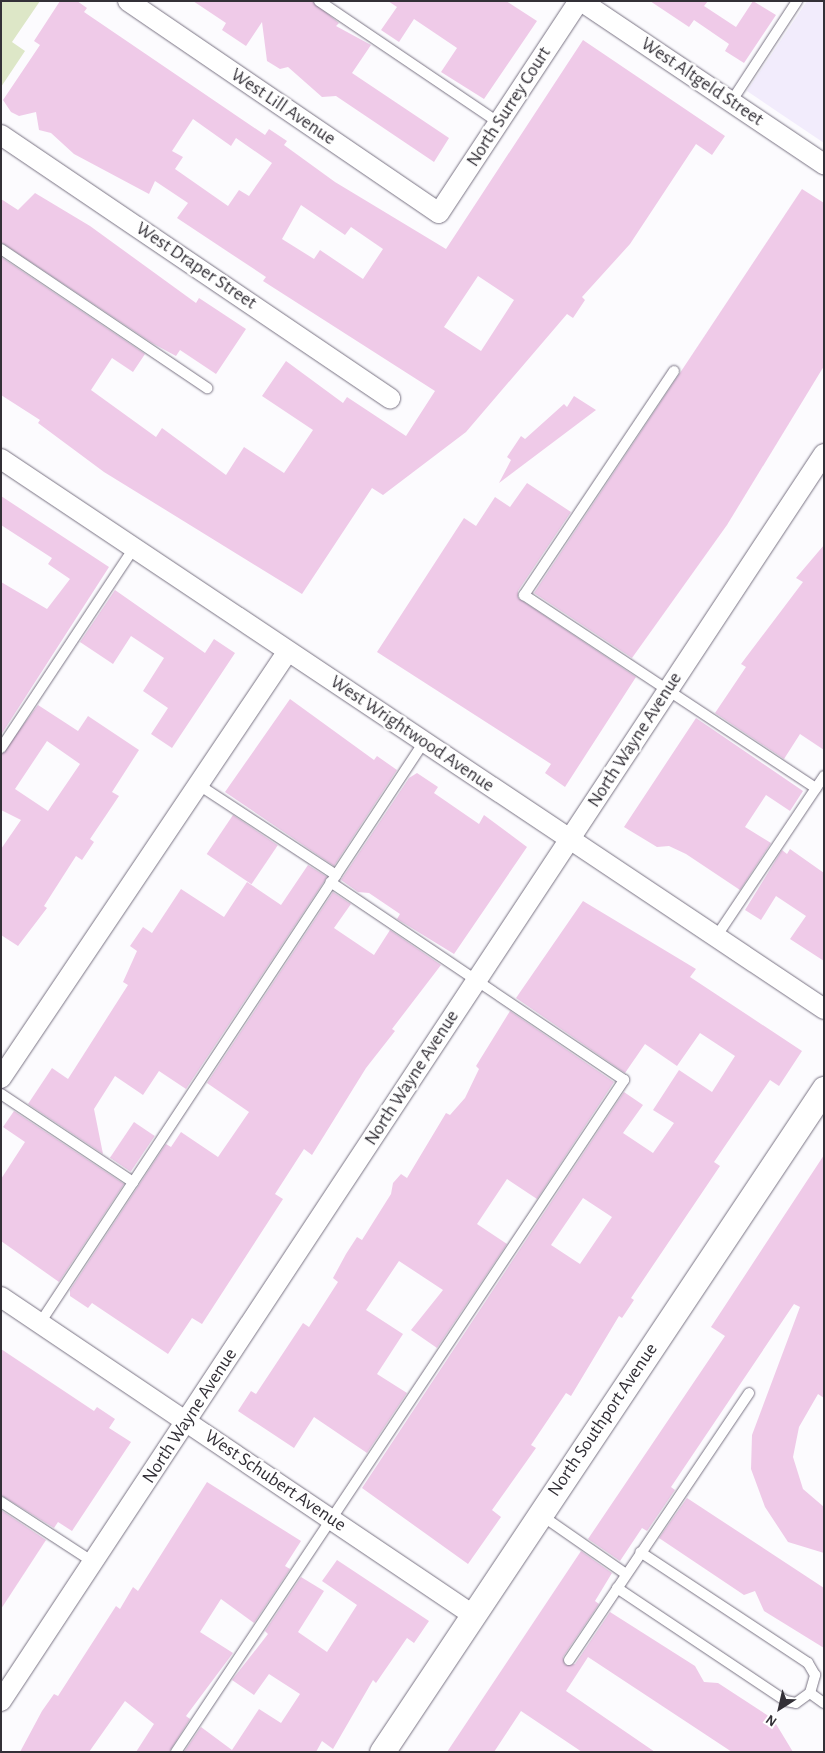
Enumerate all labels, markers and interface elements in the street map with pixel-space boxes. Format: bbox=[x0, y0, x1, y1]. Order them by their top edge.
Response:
street label: West Altgeld Street bbox=[636, 33, 768, 131]
street label: North Surrey Court bbox=[462, 43, 556, 171]
street label: West Lill Avenue bbox=[226, 64, 340, 150]
street label: West Draper Street bbox=[131, 217, 261, 315]
street label: North Wayne Avenue bbox=[583, 668, 687, 812]
street label: West Wrightwood Avenue bbox=[326, 671, 498, 797]
street label: North Wayne Avenue bbox=[360, 1006, 464, 1150]
street label: North Southport Avenue bbox=[543, 1339, 663, 1501]
street label: North Wayne Avenue bbox=[138, 1344, 242, 1488]
street label: West Schubert Avenue bbox=[200, 1425, 350, 1537]
north arrow bbox=[755, 1683, 805, 1733]
text: N bbox=[763, 1712, 779, 1729]

